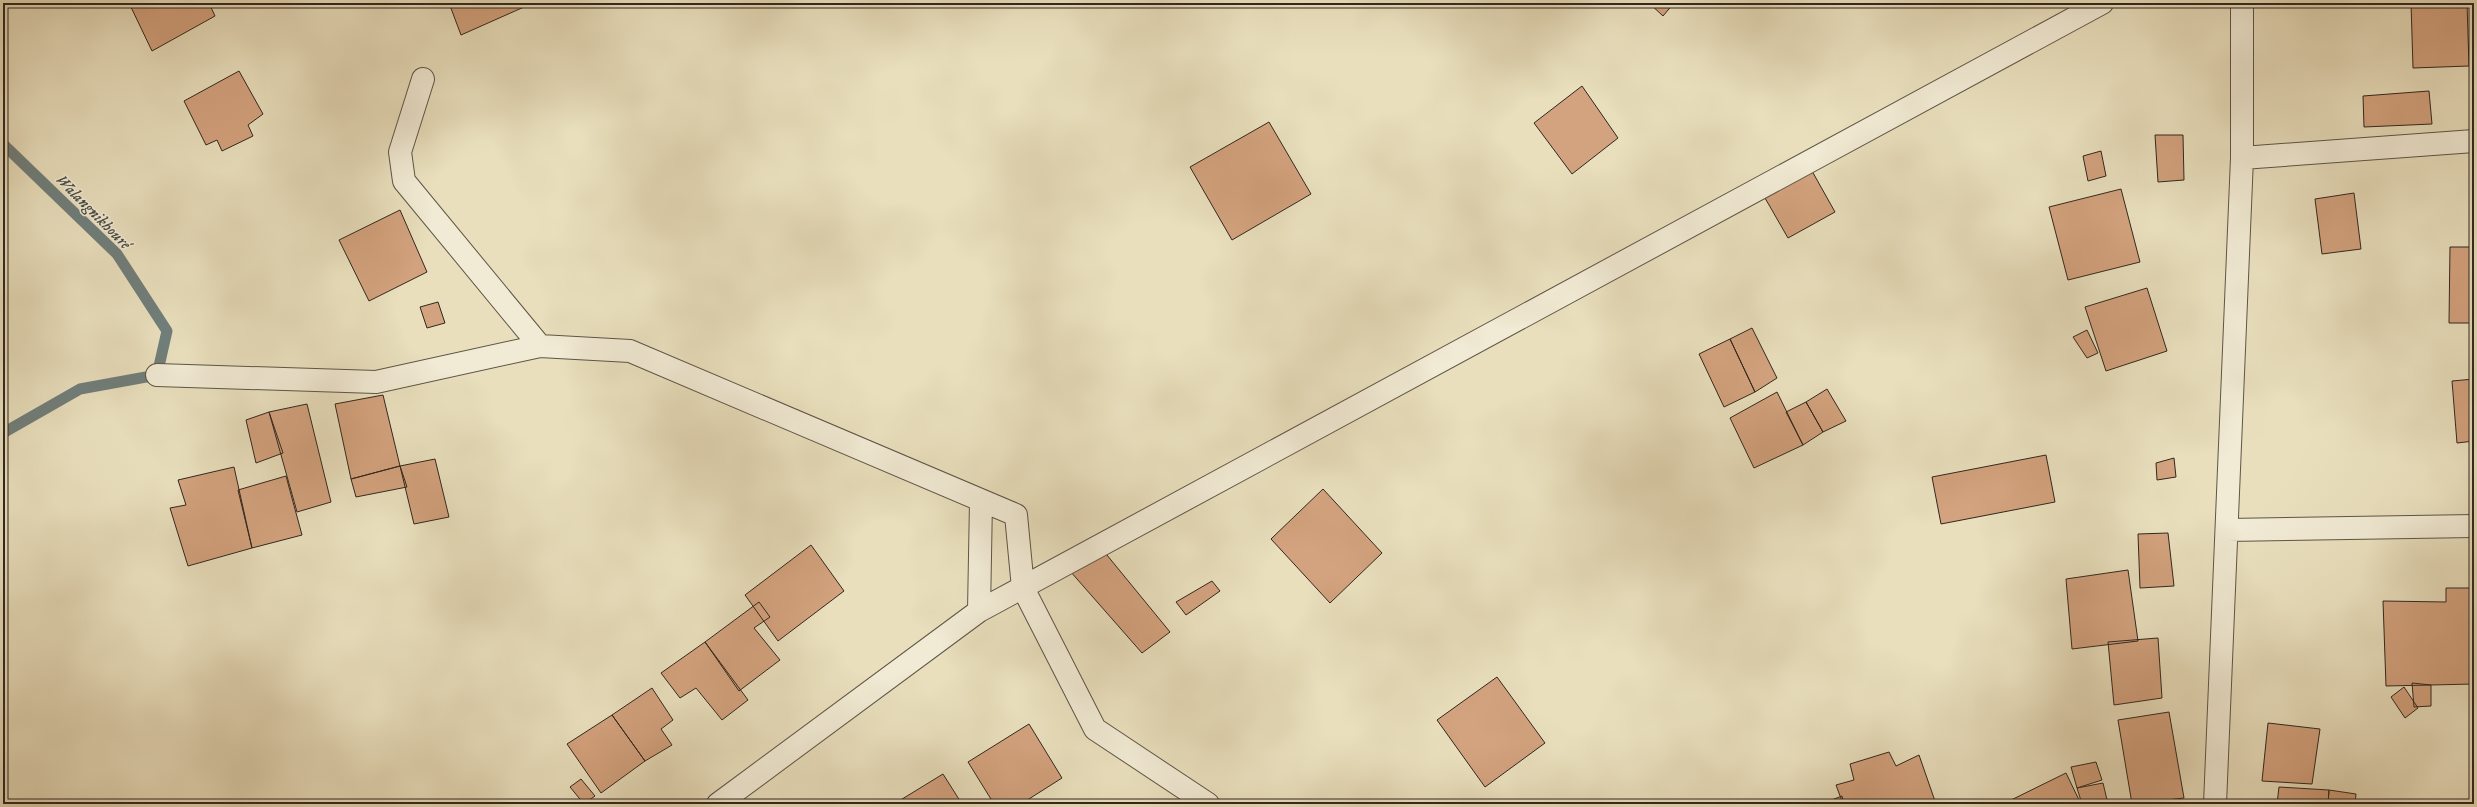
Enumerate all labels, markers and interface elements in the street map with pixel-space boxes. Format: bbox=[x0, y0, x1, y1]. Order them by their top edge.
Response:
water label: Walangnikhouré bbox=[51, 170, 137, 255]

